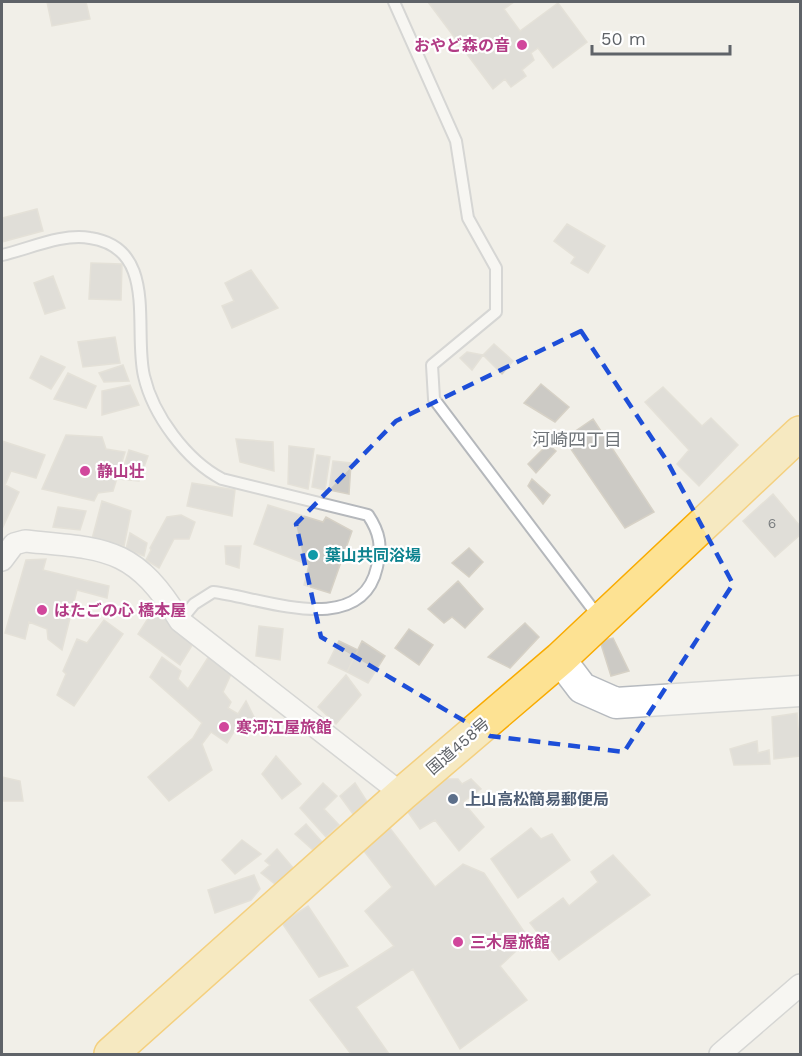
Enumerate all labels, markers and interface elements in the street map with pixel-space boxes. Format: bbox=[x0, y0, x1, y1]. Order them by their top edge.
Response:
scale bar bbox=[592, 18, 730, 56]
text: 50 m bbox=[601, 28, 646, 49]
place label: おやど森の音 bbox=[414, 36, 510, 55]
marker: おやど森の音 bbox=[515, 38, 529, 52]
district label: 河崎四丁目 bbox=[532, 429, 622, 450]
place label: 静山壮 bbox=[97, 462, 145, 481]
marker: 静山壮 bbox=[78, 464, 92, 478]
house number: 6 bbox=[768, 515, 776, 531]
place label: 葉山共同浴場 bbox=[325, 546, 421, 565]
marker: 葉山共同浴場 bbox=[306, 548, 320, 562]
place label: はたごの心 橋本屋 bbox=[54, 601, 186, 620]
marker: はたごの心 橋本屋 bbox=[35, 603, 49, 617]
street label: 国道458号 bbox=[423, 714, 493, 778]
place label: 寒河江屋旅館 bbox=[236, 718, 332, 737]
marker: 寒河江屋旅館 bbox=[217, 720, 231, 734]
place label: 上山高松簡易郵便局 bbox=[465, 790, 609, 809]
marker: 上山高松簡易郵便局 bbox=[446, 792, 460, 806]
place label: 三木屋旅館 bbox=[470, 933, 550, 952]
marker: 三木屋旅館 bbox=[451, 935, 465, 949]

